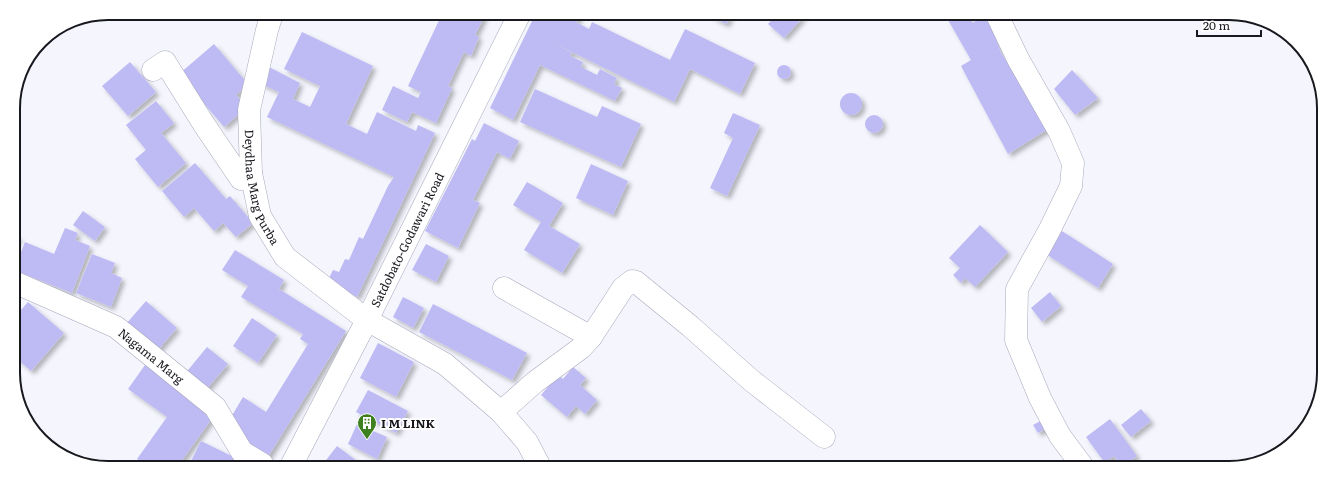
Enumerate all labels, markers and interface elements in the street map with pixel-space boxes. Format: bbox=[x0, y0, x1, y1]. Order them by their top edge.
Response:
scale bar bbox=[1197, 12, 1261, 38]
text: 20 m bbox=[1203, 16, 1230, 34]
street label: Deydhaa Marg Purba bbox=[241, 129, 285, 249]
street label: Satdobato-Godawari Road bbox=[366, 169, 448, 310]
street label: Nagama Marg bbox=[115, 324, 188, 388]
building icon: I M LINK bbox=[356, 412, 378, 440]
place label: I M LINK bbox=[381, 414, 436, 432]

